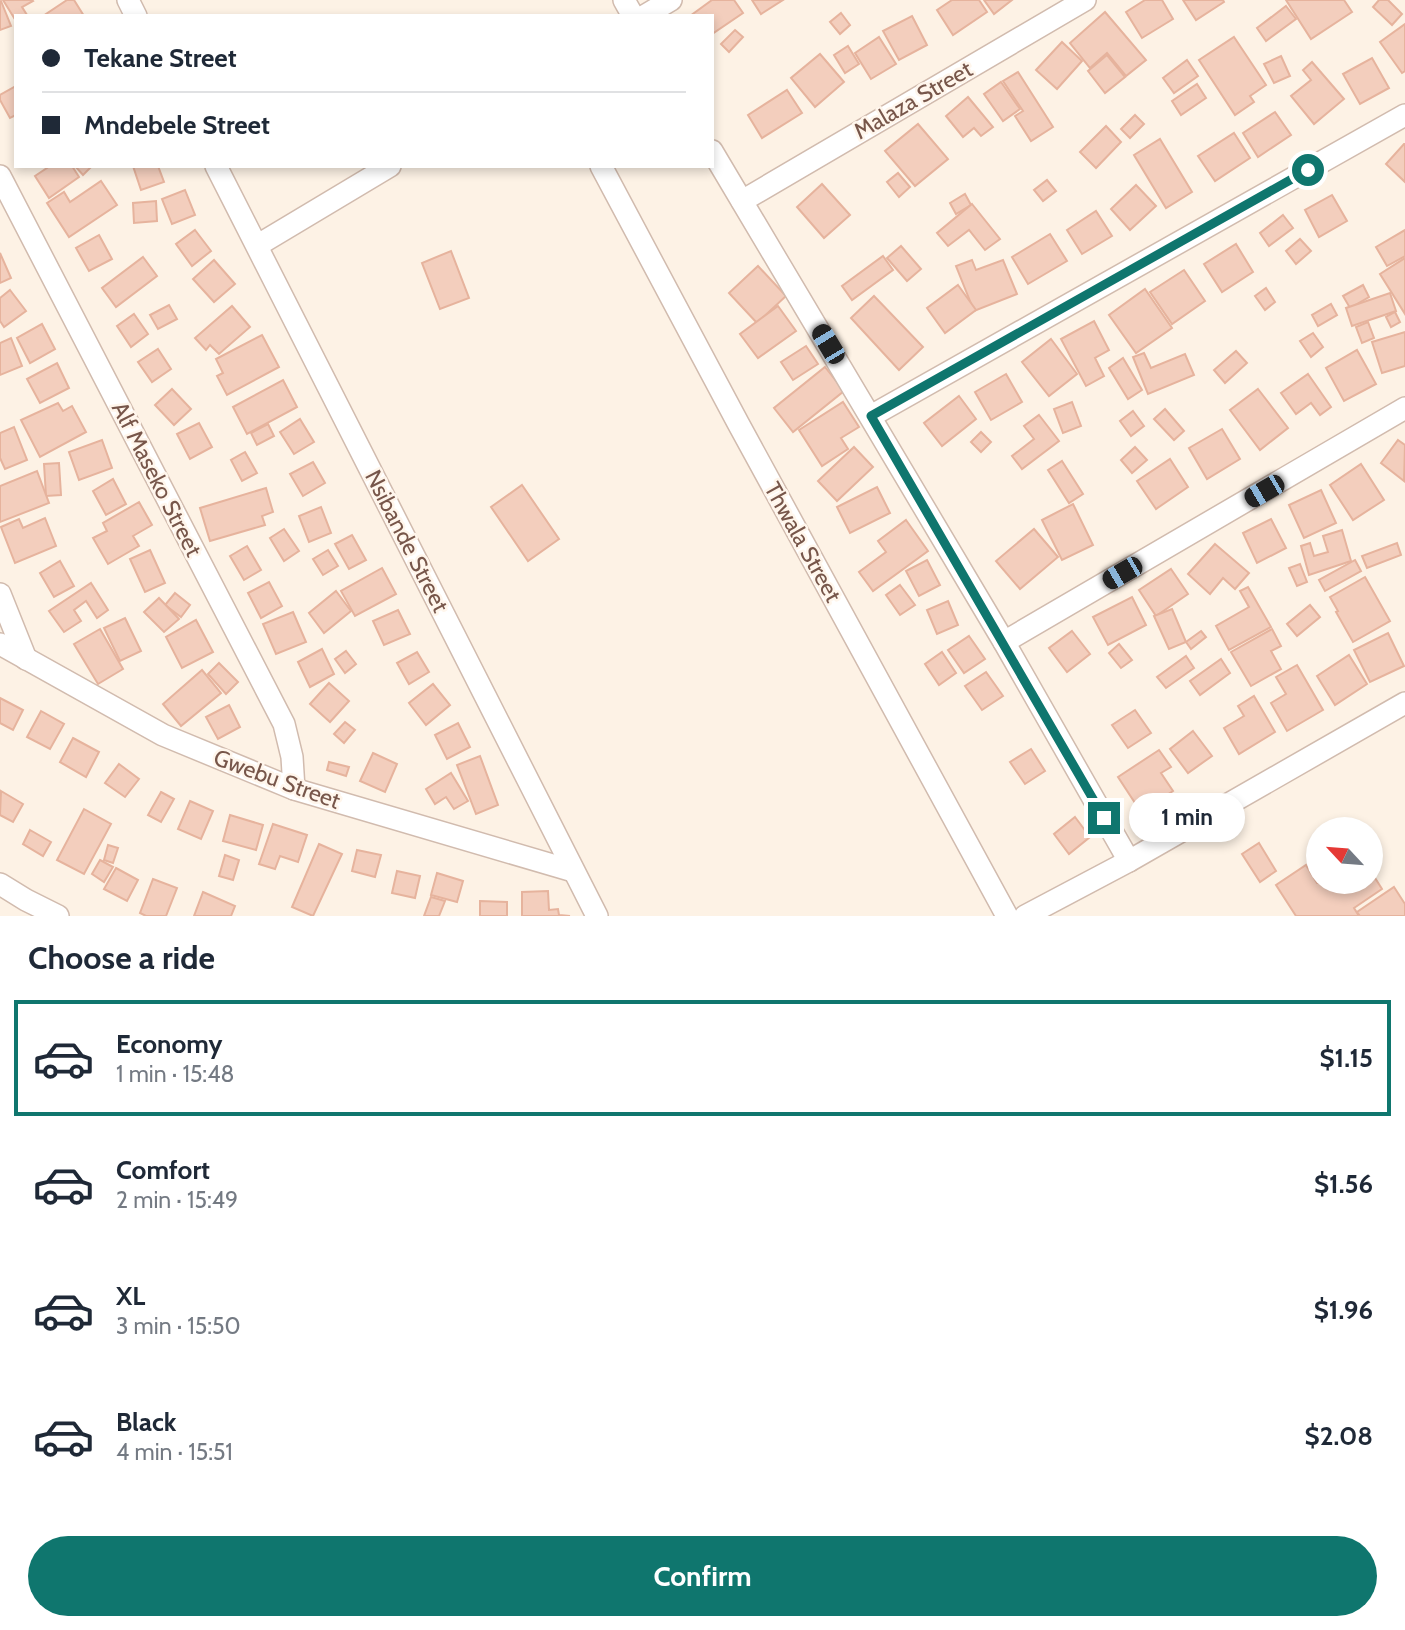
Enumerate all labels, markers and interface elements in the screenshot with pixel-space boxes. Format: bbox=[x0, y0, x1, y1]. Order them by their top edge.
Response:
text: Tekane Street bbox=[84, 42, 237, 74]
street label: Malaza Street bbox=[849, 55, 977, 145]
text: Mndebele Street bbox=[84, 109, 270, 141]
route start bbox=[1292, 154, 1324, 186]
car bbox=[809, 321, 848, 367]
street label: Alf Maseko Street bbox=[106, 397, 208, 561]
street label: Nsibande Street bbox=[359, 465, 455, 617]
car bbox=[1241, 471, 1288, 511]
street label: Thwala Street bbox=[759, 477, 848, 607]
car bbox=[1099, 553, 1146, 593]
street label: Gwebu Street bbox=[210, 743, 344, 815]
callout: 1 min bbox=[1128, 794, 1244, 842]
route end bbox=[1088, 802, 1120, 834]
text: 1 min bbox=[1161, 803, 1213, 831]
north arrow bbox=[1306, 817, 1382, 894]
map controls bbox=[1306, 817, 1383, 894]
text: Choose a ride bbox=[28, 938, 215, 977]
icon: car bbox=[32, 1027, 95, 1090]
text: Economy bbox=[116, 1028, 222, 1060]
text: $1.15 bbox=[1319, 1042, 1373, 1074]
text: 1 min · 15:48 bbox=[116, 1060, 234, 1088]
icon: car bbox=[32, 1153, 95, 1216]
text: Comfort bbox=[116, 1154, 210, 1186]
text: $1.56 bbox=[1314, 1168, 1373, 1200]
text: 2 min · 15:49 bbox=[116, 1186, 238, 1214]
icon: car bbox=[32, 1279, 95, 1342]
text: XL bbox=[116, 1280, 145, 1312]
text: $1.96 bbox=[1314, 1294, 1373, 1326]
text: 3 min · 15:50 bbox=[116, 1312, 241, 1340]
icon: car bbox=[32, 1405, 95, 1468]
text: Black bbox=[116, 1406, 176, 1438]
text: $2.08 bbox=[1305, 1420, 1373, 1452]
text: 4 min · 15:51 bbox=[116, 1438, 233, 1466]
button: Confirm bbox=[28, 1536, 1377, 1616]

